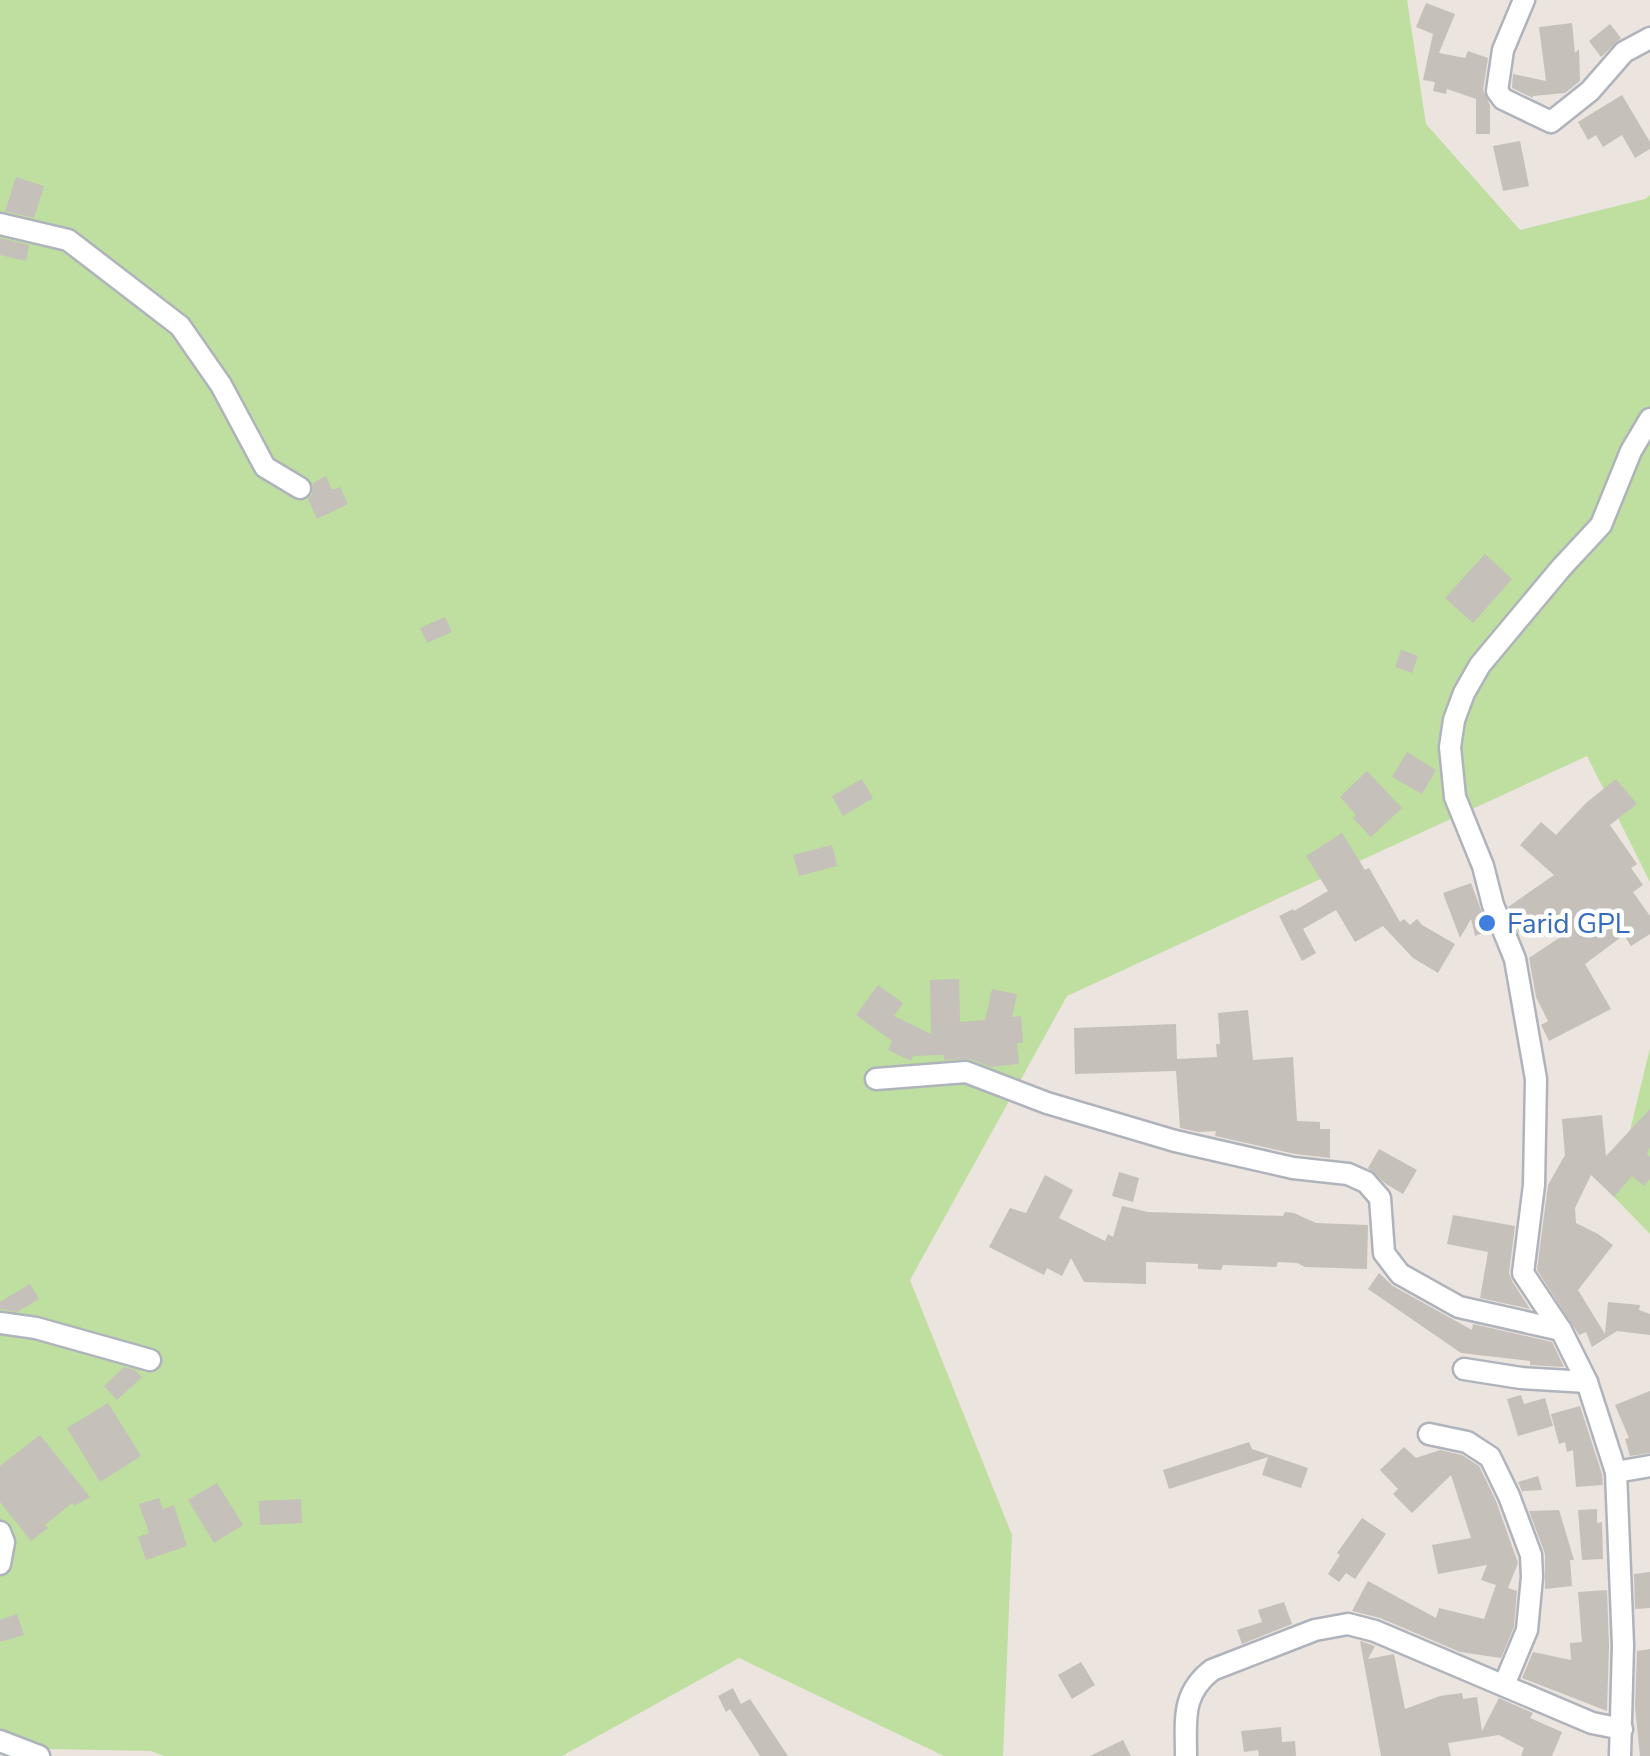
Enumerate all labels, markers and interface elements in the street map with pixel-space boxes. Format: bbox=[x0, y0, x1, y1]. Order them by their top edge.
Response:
place label: Farid GPL bbox=[1507, 905, 1630, 943]
marker: Farid GPL bbox=[1476, 912, 1498, 934]

